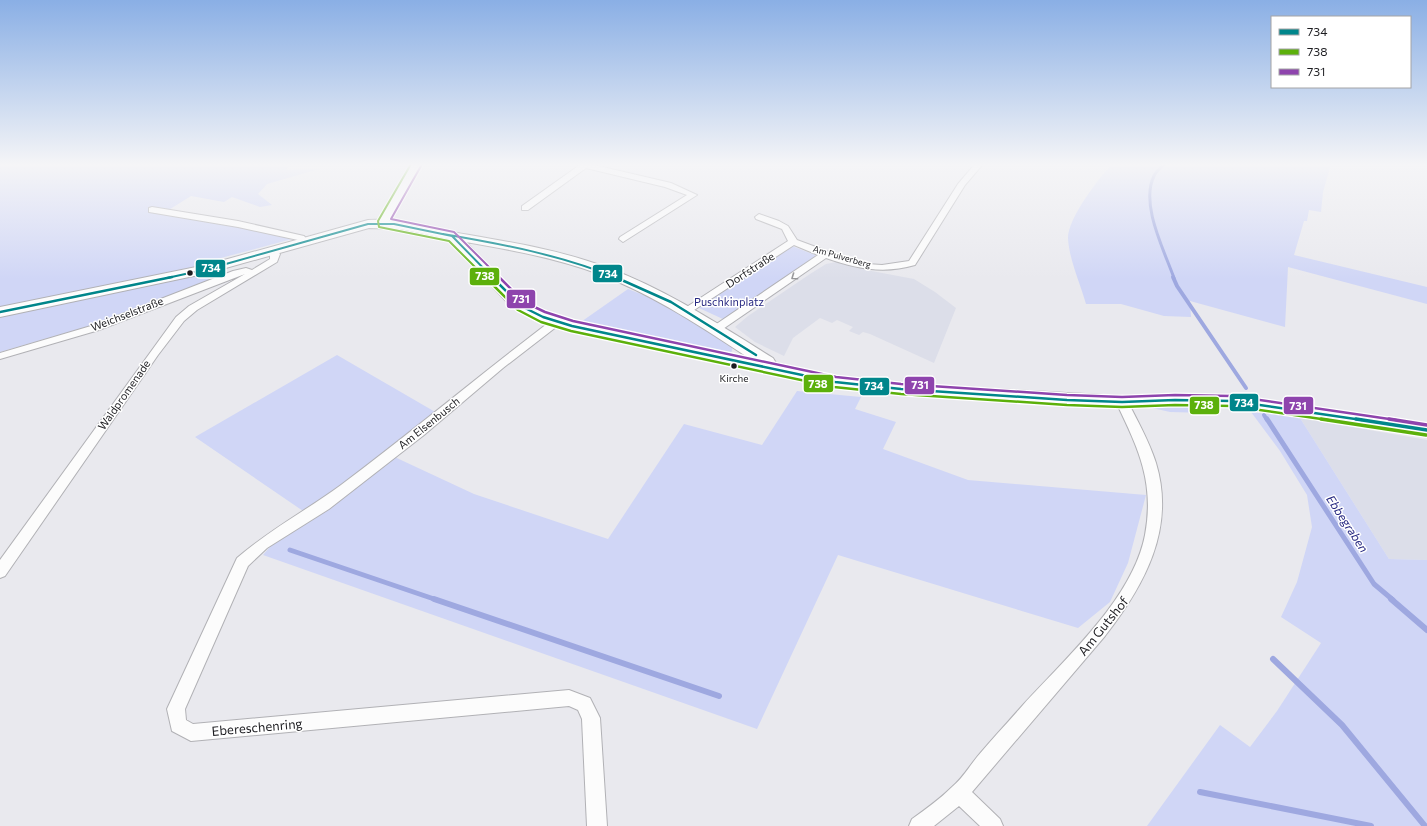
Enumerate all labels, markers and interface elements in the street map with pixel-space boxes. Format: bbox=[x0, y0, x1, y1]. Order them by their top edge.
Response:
legend bbox=[1271, 16, 1411, 88]
text: 734 bbox=[1307, 24, 1327, 38]
text: 738 bbox=[1307, 44, 1327, 58]
text: 731 bbox=[1307, 64, 1325, 78]
street label: Am Pulverberg bbox=[812, 243, 873, 270]
street label: Dorfstraße bbox=[723, 249, 777, 290]
line badge: 734 bbox=[195, 259, 226, 278]
text: 734 bbox=[201, 261, 221, 274]
line badge: 734 bbox=[592, 264, 623, 283]
line badge: 738 bbox=[469, 267, 500, 286]
text: 734 bbox=[598, 267, 618, 280]
unlabelled marker bbox=[185, 268, 195, 278]
text: 738 bbox=[475, 269, 495, 282]
one-way arrow bbox=[791, 272, 798, 280]
line badge: 731 bbox=[506, 289, 536, 309]
text: 731 bbox=[512, 292, 530, 305]
street label: Weichselstraße bbox=[89, 294, 165, 333]
park label: Puschkinplatz bbox=[694, 295, 764, 308]
street label: Waldpromenade bbox=[95, 357, 153, 432]
marker: Kirche bbox=[729, 361, 739, 371]
place label: Kirche bbox=[719, 372, 749, 384]
line badge: 738 bbox=[803, 374, 834, 393]
line badge: 731 bbox=[904, 376, 935, 395]
text: 738 bbox=[808, 377, 828, 390]
line badge: 734 bbox=[859, 377, 890, 396]
text: 731 bbox=[911, 378, 929, 391]
text: 734 bbox=[864, 379, 884, 392]
line badge: 734 bbox=[1229, 393, 1259, 412]
street label: Am Elsenbusch bbox=[395, 394, 462, 451]
line badge: 738 bbox=[1189, 396, 1220, 415]
text: 734 bbox=[1234, 396, 1254, 409]
line badge: 731 bbox=[1283, 396, 1314, 415]
text: 738 bbox=[1194, 398, 1214, 411]
text: 731 bbox=[1289, 399, 1307, 412]
water label: Ebbegraben bbox=[1324, 492, 1372, 555]
street label: Am Gutshof bbox=[1074, 593, 1132, 659]
street label: Ebereschenring bbox=[211, 715, 303, 739]

